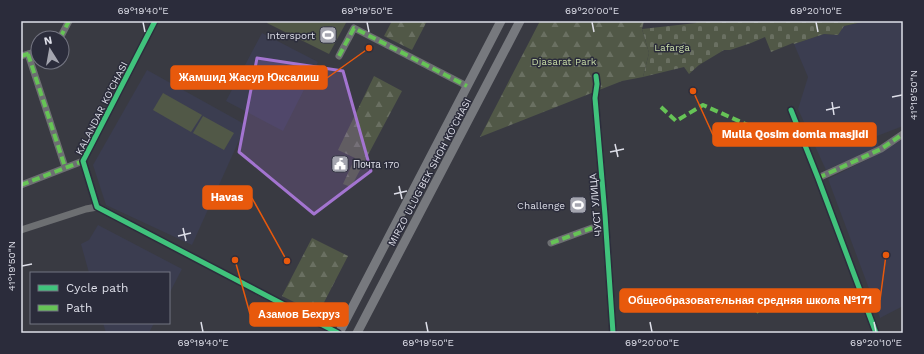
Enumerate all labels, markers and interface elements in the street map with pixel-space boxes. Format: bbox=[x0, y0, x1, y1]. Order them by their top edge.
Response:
text: 69°19'40"E bbox=[117, 5, 169, 16]
text: 69°19'50"E bbox=[341, 5, 393, 16]
text: 69°20'00"E bbox=[565, 5, 619, 16]
text: 69°20'10"E bbox=[790, 5, 842, 16]
sports icon: Intersport bbox=[318, 25, 338, 45]
north arrow bbox=[30, 30, 70, 70]
place label: Intersport bbox=[267, 30, 316, 41]
text: N bbox=[43, 34, 53, 48]
park label: Lafarga bbox=[654, 42, 690, 53]
park label: Djasarat Park bbox=[532, 56, 597, 67]
street label: KALANDAR KO'CHASI bbox=[73, 60, 130, 157]
callout: Жамшид Жасур Юксалиш bbox=[171, 66, 327, 89]
text: 41°19'50"N bbox=[908, 70, 919, 120]
text: Жамшид Жасур Юксалиш bbox=[178, 71, 319, 84]
street label: MIRZO ULUG'BEK SHOH KO'CHASI bbox=[386, 97, 473, 248]
callout: Mulla Qosim domla masjidi bbox=[713, 123, 876, 146]
text: Mulla Qosim domla masjidi bbox=[722, 128, 868, 141]
public building icon: Почта 170 bbox=[330, 154, 350, 174]
place label: Почта 170 bbox=[353, 159, 400, 170]
street label: ЧУСТ УЛИЦА bbox=[587, 173, 604, 237]
callout: Havas bbox=[203, 186, 252, 209]
text: Havas bbox=[211, 191, 243, 204]
sports icon: Challenge bbox=[568, 195, 588, 215]
place label: Challenge bbox=[517, 200, 565, 211]
text: 41°19'50"N bbox=[6, 241, 17, 291]
legend bbox=[30, 272, 170, 324]
text: Cycle path bbox=[66, 281, 128, 295]
callout: Общеобразовательная средняя школа №171 bbox=[620, 289, 880, 312]
text: Общеобразовательная средняя школа №171 bbox=[628, 294, 872, 307]
text: Path bbox=[66, 301, 92, 315]
callout: Азамов Бехруз bbox=[250, 303, 348, 326]
text: Азамов Бехруз bbox=[258, 308, 341, 321]
text: 69°19'40"E bbox=[177, 337, 229, 348]
text: 69°19'50"E bbox=[402, 337, 454, 348]
text: 69°20'00"E bbox=[625, 337, 679, 348]
text: 69°20'10"E bbox=[850, 337, 902, 348]

